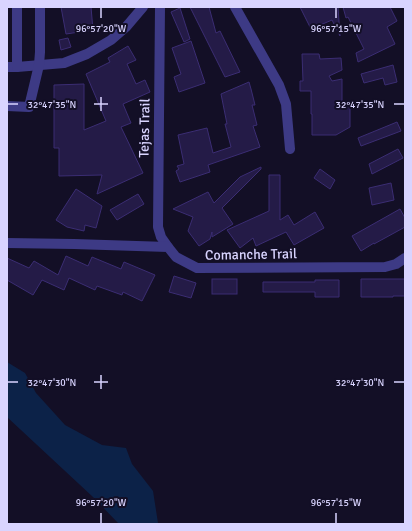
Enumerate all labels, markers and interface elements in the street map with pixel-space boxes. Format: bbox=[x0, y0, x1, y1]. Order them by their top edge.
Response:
text: 96°57'20"W bbox=[76, 23, 127, 35]
text: 96°57'15"W bbox=[311, 23, 362, 35]
street label: Tejas Trail bbox=[135, 98, 154, 158]
text: 32°47'35"N bbox=[28, 99, 76, 111]
text: 32°47'35"N bbox=[336, 99, 384, 111]
street label: Comanche Trail bbox=[205, 245, 297, 264]
text: 32°47'30"N bbox=[28, 377, 76, 389]
text: 32°47'30"N bbox=[336, 377, 384, 389]
text: 96°57'20"W bbox=[76, 497, 127, 509]
text: 96°57'15"W bbox=[311, 497, 362, 509]

